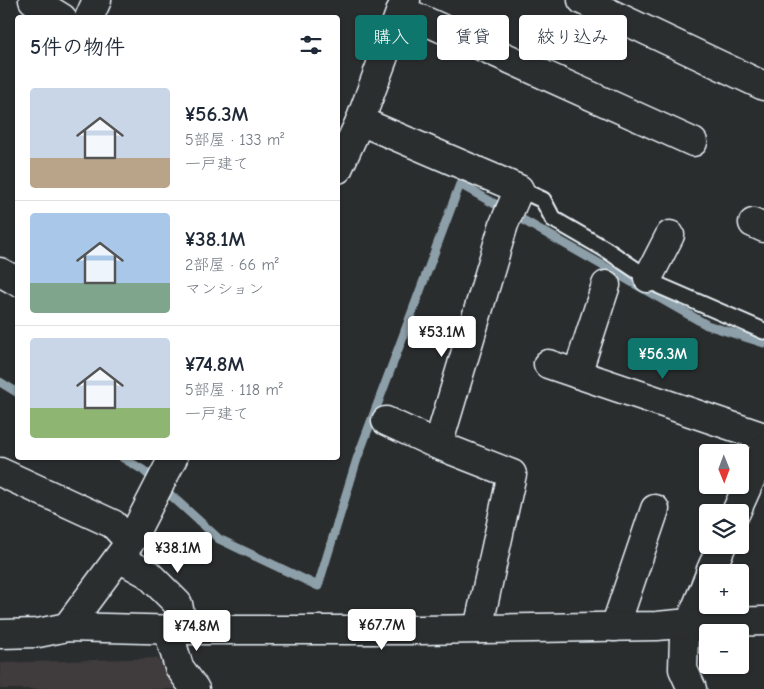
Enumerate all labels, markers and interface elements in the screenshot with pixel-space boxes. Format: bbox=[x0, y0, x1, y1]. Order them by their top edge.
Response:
chip: 購入 bbox=[355, 15, 427, 60]
chip: 賃貸 bbox=[437, 15, 509, 60]
chip: 絞り込み bbox=[519, 15, 627, 60]
icon: filters bbox=[297, 31, 325, 59]
text: 5件の物件 bbox=[30, 35, 125, 59]
text: ¥56.3M bbox=[185, 102, 249, 126]
icon: home bbox=[70, 108, 130, 168]
text: 5部屋 · 133 m² bbox=[185, 131, 284, 149]
text: 一戸建て bbox=[185, 155, 249, 173]
text: ¥38.1M bbox=[185, 227, 245, 251]
icon: home bbox=[70, 233, 130, 293]
text: 2部屋 · 66 m² bbox=[185, 256, 279, 274]
text: マンション bbox=[185, 280, 264, 298]
pin: ¥53.1M bbox=[401, 316, 483, 358]
text: ¥53.1M bbox=[419, 323, 465, 341]
pin: ¥56.3M bbox=[622, 338, 704, 380]
text: ¥56.3M bbox=[639, 345, 687, 363]
text: ¥74.8M bbox=[185, 352, 244, 376]
icon: home bbox=[70, 358, 130, 418]
text: 5部屋 · 118 m² bbox=[185, 381, 283, 399]
text: 一戸建て bbox=[185, 405, 249, 423]
north arrow bbox=[699, 444, 749, 494]
map controls bbox=[699, 444, 749, 674]
button: layers bbox=[699, 504, 749, 554]
pin: ¥38.1M bbox=[137, 532, 219, 574]
text: ¥38.1M bbox=[155, 539, 201, 557]
button: + bbox=[699, 564, 749, 614]
pin: ¥67.7M bbox=[341, 608, 423, 651]
pin: ¥74.8M bbox=[156, 610, 238, 652]
text: ¥67.7M bbox=[359, 616, 405, 634]
text: ¥74.8M bbox=[174, 617, 220, 635]
button: − bbox=[699, 624, 749, 674]

